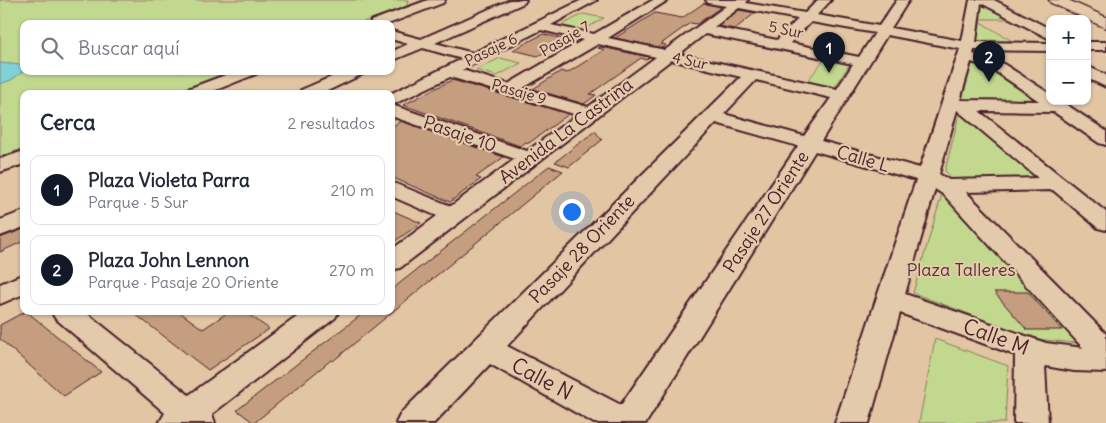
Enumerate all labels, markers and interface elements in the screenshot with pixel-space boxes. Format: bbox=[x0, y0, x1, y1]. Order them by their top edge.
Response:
map controls bbox=[1046, 15, 1091, 105]
button: + bbox=[1046, 15, 1091, 60]
street label: Pasaje 7 bbox=[536, 17, 593, 61]
street label: 5 Sur bbox=[767, 17, 805, 42]
search box bbox=[20, 20, 395, 75]
street label: Pasaje 6 bbox=[461, 29, 520, 70]
pin: 1 bbox=[813, 32, 845, 73]
icon: search bbox=[38, 34, 66, 62]
text: Buscar aquí bbox=[78, 36, 179, 60]
pin: 2 bbox=[973, 41, 1005, 82]
street label: 4 Sur bbox=[671, 47, 710, 74]
button: − bbox=[1046, 60, 1091, 105]
street label: Avenida La Castrina bbox=[494, 73, 637, 189]
street label: Pasaje 9 bbox=[489, 75, 549, 108]
text: Cerca bbox=[40, 109, 95, 136]
street label: Pasaje 10 bbox=[420, 110, 500, 157]
text: 2 resultados bbox=[287, 113, 375, 133]
street label: Calle L bbox=[834, 140, 892, 177]
street label: Pasaje 27 Oriente bbox=[718, 146, 814, 277]
text: Plaza Violeta Parra bbox=[88, 168, 250, 192]
text: 1 bbox=[54, 180, 60, 200]
text: 210 m bbox=[331, 180, 374, 200]
street label: Pasaje 28 Oriente bbox=[524, 189, 639, 308]
text: Parque · 5 Sur bbox=[88, 192, 188, 212]
your location bbox=[559, 199, 585, 225]
text: Plaza John Lennon bbox=[88, 248, 249, 272]
park label: Plaza Talleres bbox=[906, 258, 1016, 281]
text: 2 bbox=[53, 260, 61, 280]
text: 270 m bbox=[329, 260, 374, 280]
text: Parque · Pasaje 20 Oriente bbox=[88, 272, 279, 292]
street label: Calle M bbox=[959, 312, 1033, 361]
street label: Calle N bbox=[507, 351, 578, 406]

